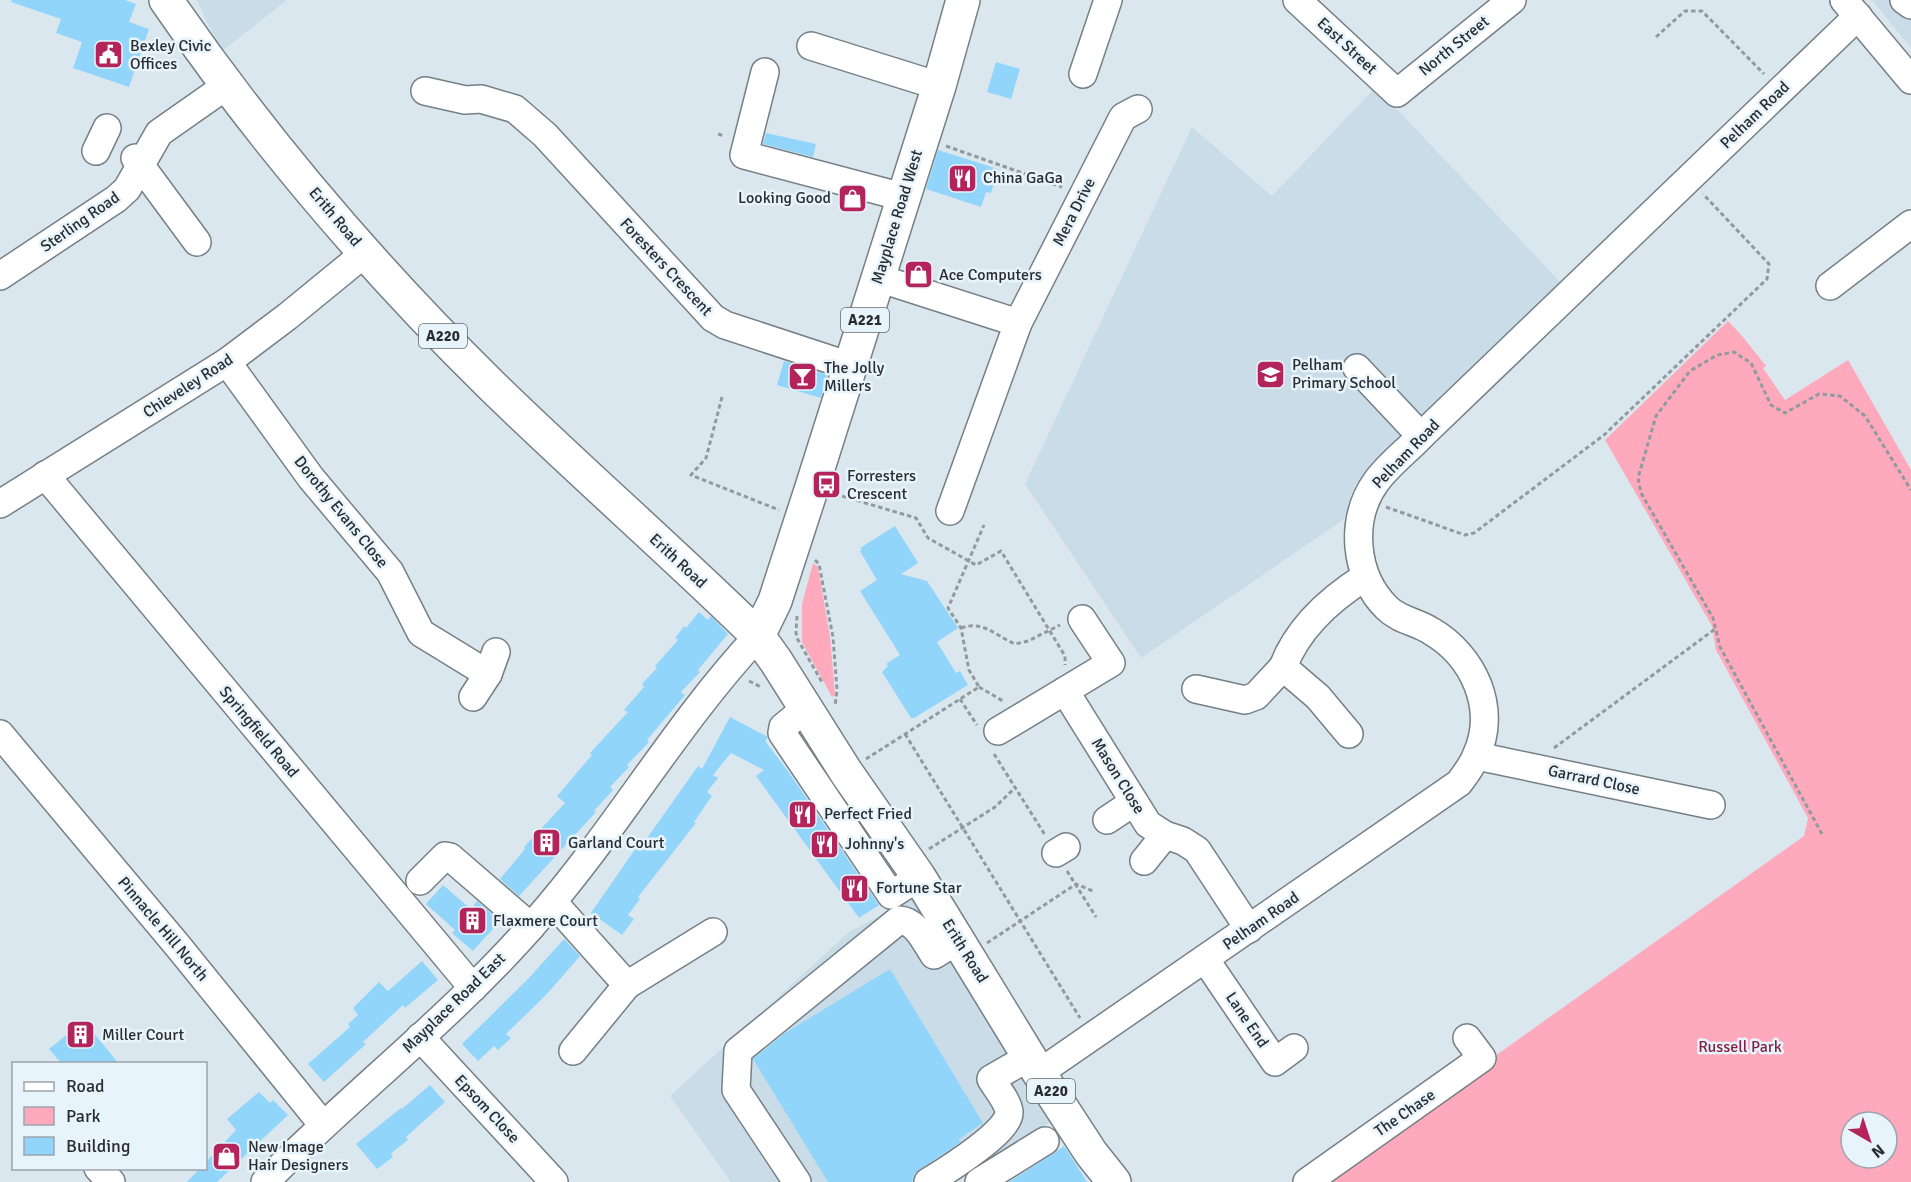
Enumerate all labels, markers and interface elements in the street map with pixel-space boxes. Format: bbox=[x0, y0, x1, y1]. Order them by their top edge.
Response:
street label: North Street bbox=[1415, 11, 1494, 80]
street label: East Street bbox=[1313, 13, 1381, 79]
place label: Bexley Civic Offices bbox=[130, 36, 211, 74]
public building icon: Bexley Civic Offices bbox=[93, 39, 125, 71]
street label: Pelham Road bbox=[1716, 77, 1794, 153]
street label: Mayplace Road West bbox=[867, 147, 927, 287]
restaurant icon: China GaGa bbox=[946, 162, 978, 194]
place label: China GaGa bbox=[983, 168, 1063, 188]
street label: Mera Drive bbox=[1048, 174, 1100, 250]
shop icon: Looking Good bbox=[836, 182, 868, 214]
street label: Erith Road bbox=[304, 183, 366, 251]
street label: Sterling Road bbox=[37, 187, 123, 257]
place label: Looking Good bbox=[738, 188, 831, 208]
street label: Foresters Crescent bbox=[615, 214, 717, 320]
shop icon: Ace Computers bbox=[902, 259, 934, 291]
place label: Ace Computers bbox=[939, 265, 1042, 285]
road number: A221 bbox=[841, 308, 889, 332]
road number: A220 bbox=[419, 324, 467, 348]
street label: Chieveley Road bbox=[139, 350, 237, 422]
place label: Pelham Primary School bbox=[1292, 355, 1396, 393]
place label: The Jolly Millers bbox=[824, 358, 885, 396]
school or university icon: Pelham Primary School bbox=[1255, 358, 1287, 390]
bar icon: The Jolly Millers bbox=[787, 361, 819, 393]
street label: Pelham Road bbox=[1368, 415, 1444, 493]
street label: Dorothy Evans Close bbox=[290, 452, 392, 572]
place label: Forresters Crescent bbox=[847, 466, 916, 504]
bus stop icon: Forresters Crescent bbox=[810, 469, 842, 501]
street label: Erith Road bbox=[645, 529, 711, 593]
street label: Springfield Road bbox=[215, 682, 303, 782]
street label: Mason Close bbox=[1087, 734, 1149, 818]
street label: Garrard Close bbox=[1546, 761, 1642, 799]
restaurant icon: Perfect Fried bbox=[787, 798, 819, 830]
place label: Perfect Fried bbox=[824, 804, 912, 824]
building icon: Garland Court bbox=[531, 827, 563, 859]
restaurant icon: Johnny's bbox=[808, 828, 840, 860]
place label: Garland Court bbox=[568, 833, 665, 853]
place label: Johnny's bbox=[845, 834, 904, 854]
restaurant icon: Fortune Star bbox=[839, 872, 871, 904]
street label: Pinnacle Hill North bbox=[114, 873, 212, 985]
place label: Fortune Star bbox=[876, 878, 962, 898]
street label: Pelham Road bbox=[1219, 887, 1303, 955]
building icon: Flaxmere Court bbox=[456, 905, 488, 937]
place label: Flaxmere Court bbox=[493, 911, 598, 931]
street label: Erith Road bbox=[938, 915, 992, 987]
street label: Mayplace Road East bbox=[398, 948, 510, 1057]
street label: Lane End bbox=[1221, 988, 1273, 1052]
building icon: Miller Court bbox=[65, 1019, 97, 1051]
place label: Miller Court bbox=[102, 1025, 185, 1045]
park label: Russell Park bbox=[1698, 1037, 1782, 1057]
legend bbox=[12, 1062, 207, 1170]
street label: Epsom Close bbox=[450, 1070, 524, 1148]
text: Road bbox=[66, 1075, 105, 1097]
road number: A220 bbox=[1027, 1079, 1075, 1103]
street label: The Chase bbox=[1371, 1085, 1439, 1141]
text: Park bbox=[66, 1105, 101, 1127]
north arrow bbox=[1839, 1110, 1899, 1170]
text: Building bbox=[66, 1135, 130, 1157]
place label: New Image Hair Designers bbox=[248, 1137, 349, 1175]
shop icon: New Image Hair Designers bbox=[211, 1140, 243, 1172]
text: N bbox=[1867, 1140, 1888, 1162]

